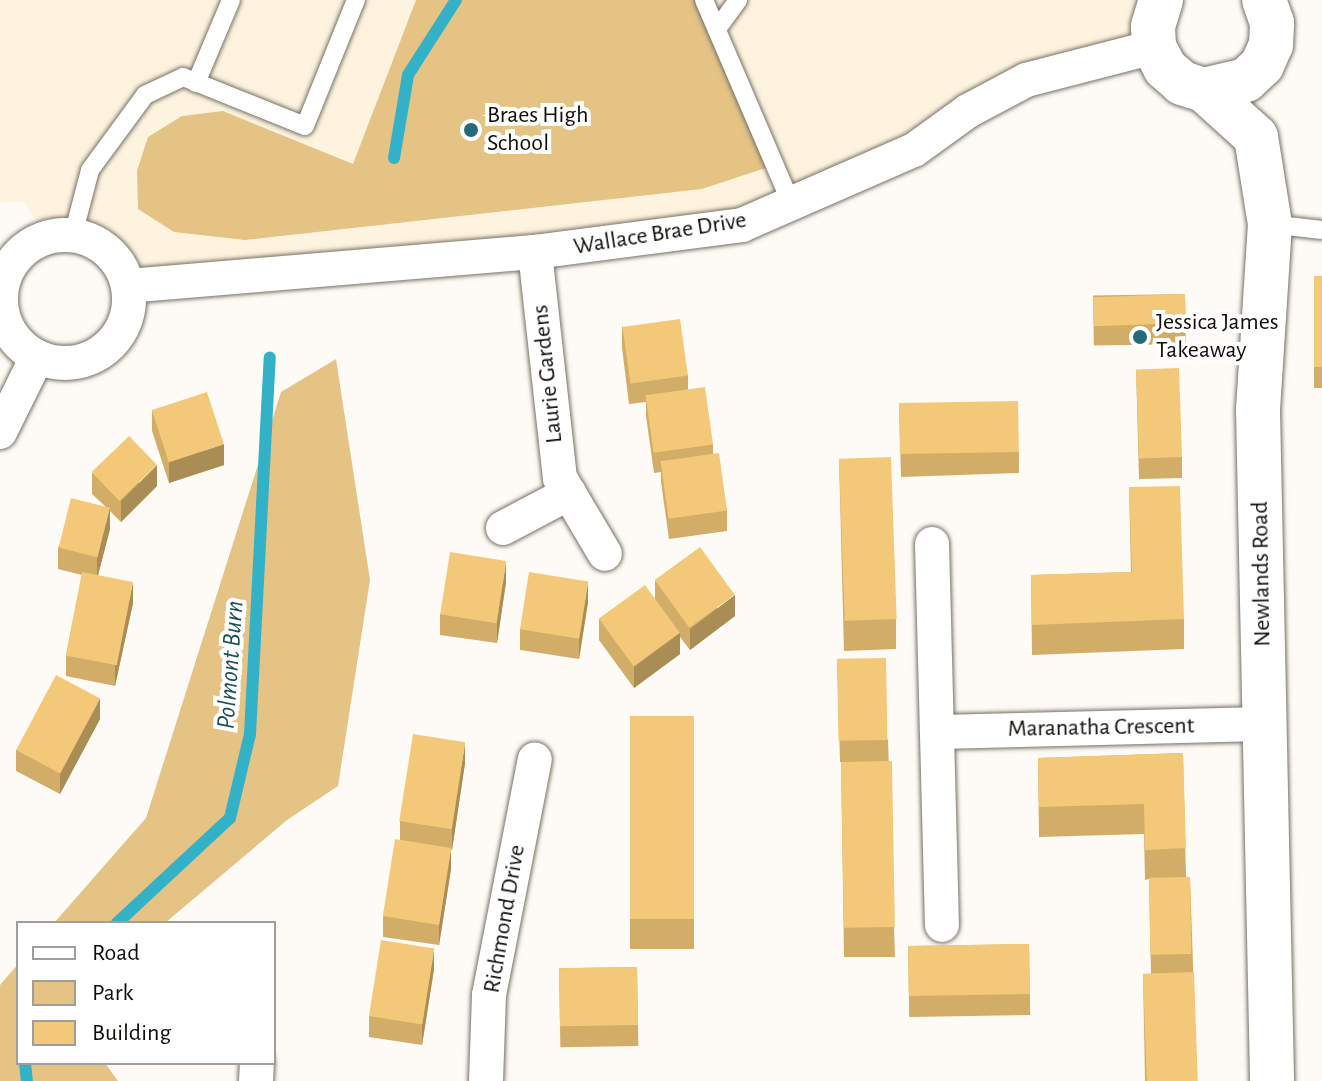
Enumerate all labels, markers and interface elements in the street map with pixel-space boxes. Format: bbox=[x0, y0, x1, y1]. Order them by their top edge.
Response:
place label: Braes High School bbox=[487, 102, 589, 158]
marker: Braes High School bbox=[462, 121, 480, 139]
street label: Wallace Brae Drive bbox=[572, 206, 748, 262]
street label: Laurie Gardens bbox=[526, 303, 570, 445]
place label: Jessica James Takeaway bbox=[1156, 309, 1279, 365]
marker: Jessica James Takeaway bbox=[1131, 328, 1149, 346]
street label: Newlands Road bbox=[1246, 501, 1278, 647]
water label: Polmont Burn bbox=[211, 600, 251, 730]
street label: Maranatha Crescent bbox=[1007, 712, 1195, 744]
street label: Richmond Drive bbox=[478, 843, 532, 995]
legend bbox=[16, 921, 276, 1065]
text: Road bbox=[92, 941, 140, 965]
text: Park bbox=[92, 981, 133, 1005]
text: Building bbox=[92, 1021, 171, 1045]

